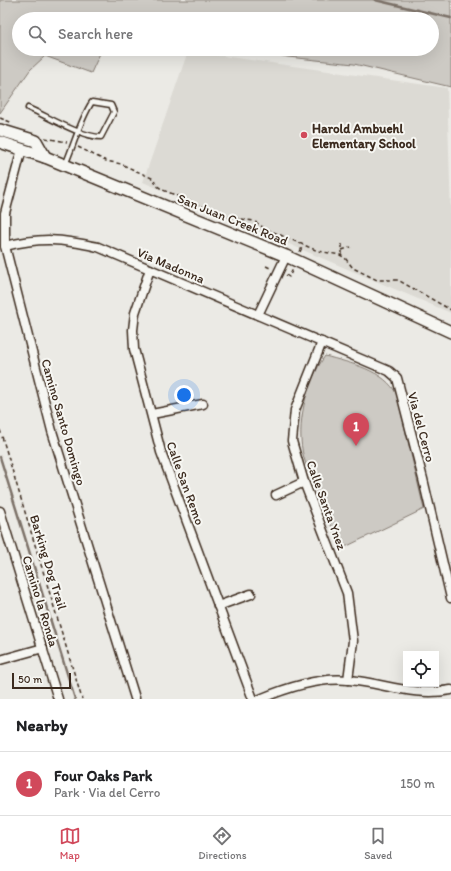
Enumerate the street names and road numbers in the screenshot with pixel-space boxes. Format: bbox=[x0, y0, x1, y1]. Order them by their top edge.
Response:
street label: San Juan Creek Road bbox=[175, 190, 290, 248]
street label: Via Madonna bbox=[135, 244, 207, 287]
street label: Camino Santo Domingo bbox=[38, 357, 89, 488]
street label: Via del Cerro bbox=[405, 390, 438, 464]
street label: Calle San Remo bbox=[163, 439, 208, 527]
street label: Calle Santa Ynez bbox=[303, 458, 350, 552]
street label: Barking Dog Trail bbox=[27, 513, 70, 612]
street label: Camino la Ronda bbox=[20, 554, 62, 649]

